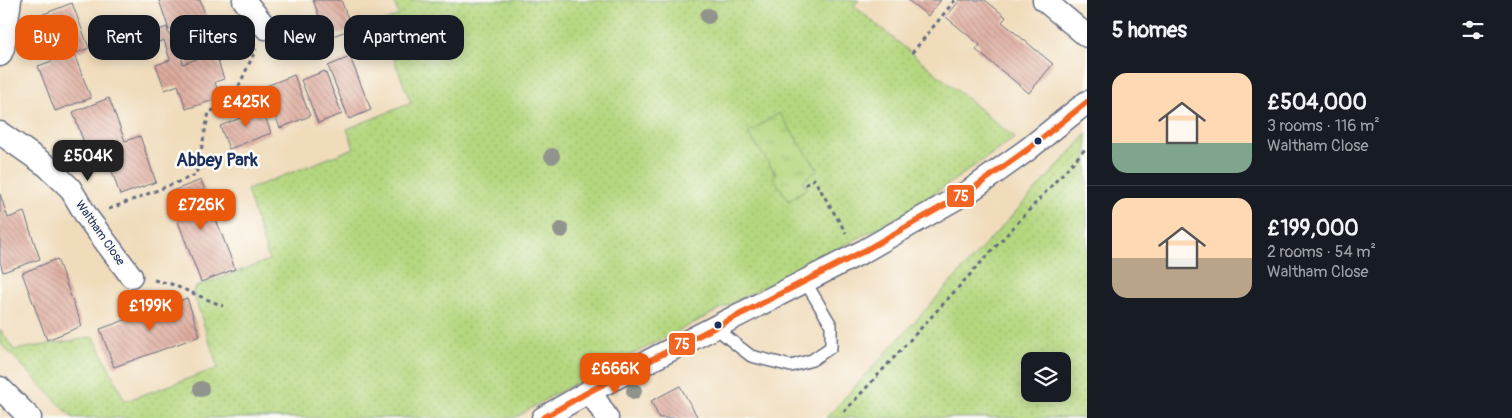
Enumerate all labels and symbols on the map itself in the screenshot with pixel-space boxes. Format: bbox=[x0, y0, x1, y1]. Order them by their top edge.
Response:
pin: £425K bbox=[211, 86, 281, 128]
unlabelled marker bbox=[1033, 136, 1043, 146]
pin: £504K bbox=[53, 140, 123, 182]
district label: Abbey Park bbox=[176, 149, 258, 172]
line badge: 75 bbox=[946, 184, 975, 208]
pin: £726K bbox=[166, 188, 236, 231]
text: 75 bbox=[954, 188, 969, 205]
street label: Waltham Close bbox=[72, 198, 128, 268]
pin: £199K bbox=[115, 290, 185, 332]
unlabelled marker bbox=[713, 320, 723, 330]
line badge: 75 bbox=[668, 332, 696, 356]
text: 75 bbox=[675, 336, 690, 353]
pin: £666K bbox=[580, 352, 650, 395]

